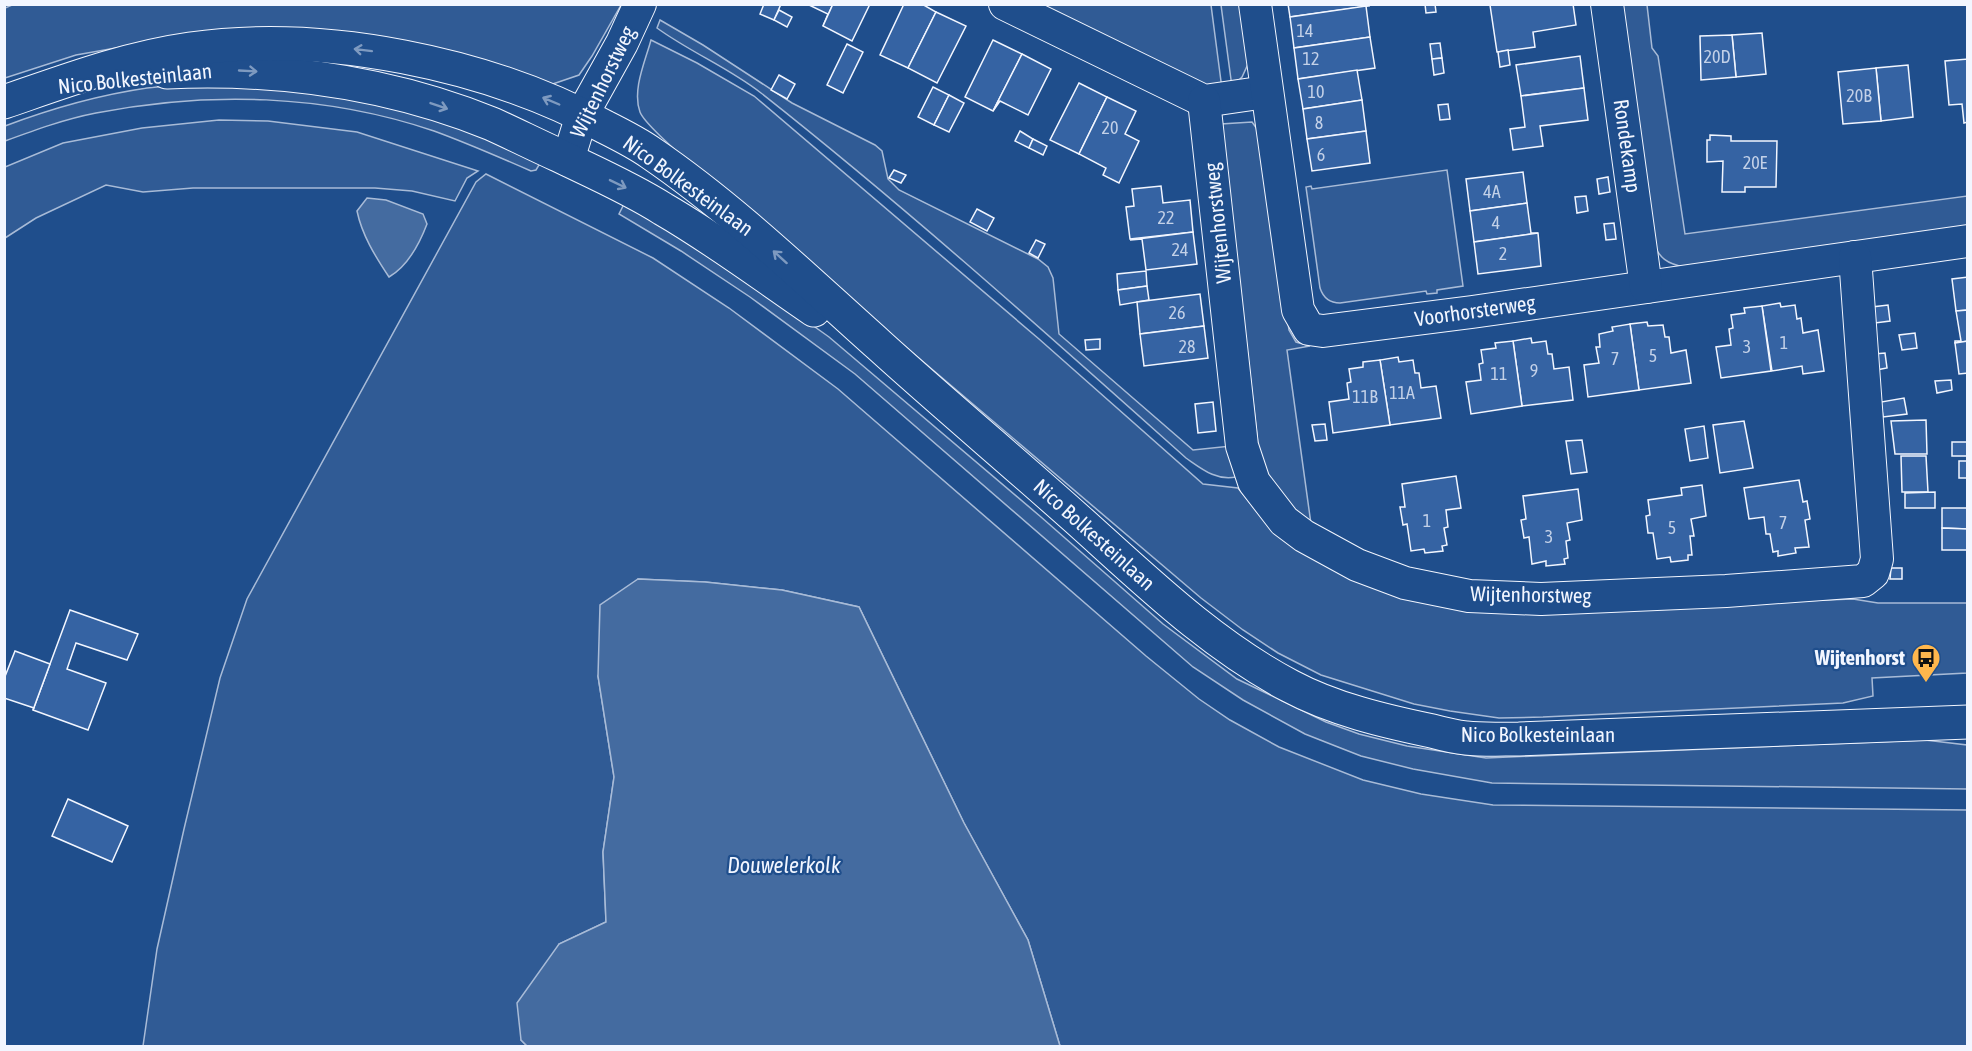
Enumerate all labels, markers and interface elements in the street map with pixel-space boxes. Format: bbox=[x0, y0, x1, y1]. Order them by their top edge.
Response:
house number: 14 bbox=[1297, 20, 1313, 41]
street label: Wijtenhorstweg bbox=[565, 22, 639, 141]
one-way arrow bbox=[354, 45, 374, 56]
house number: 20D bbox=[1704, 46, 1731, 67]
house number: 12 bbox=[1303, 48, 1319, 69]
street label: Nico Bolkesteinlaan bbox=[57, 58, 213, 98]
one-way arrow bbox=[238, 66, 258, 77]
house number: 10 bbox=[1308, 81, 1324, 102]
house number: 20B bbox=[1846, 85, 1872, 106]
one-way arrow bbox=[542, 95, 560, 106]
street label: Rondekamp bbox=[1610, 98, 1646, 194]
one-way arrow bbox=[430, 102, 448, 113]
house number: 8 bbox=[1315, 112, 1323, 133]
house number: 20 bbox=[1102, 117, 1118, 138]
street label: Nico Bolkesteinlaan bbox=[619, 130, 758, 240]
house number: 6 bbox=[1317, 144, 1325, 165]
house number: 20E bbox=[1743, 152, 1768, 173]
street label: Wijtenhorstweg bbox=[1199, 162, 1235, 285]
one-way arrow bbox=[608, 179, 626, 191]
house number: 4A bbox=[1483, 181, 1501, 202]
house number: 22 bbox=[1158, 207, 1174, 228]
house number: 4 bbox=[1492, 212, 1500, 233]
house number: 24 bbox=[1172, 239, 1188, 260]
house number: 2 bbox=[1499, 243, 1507, 264]
one-way arrow bbox=[773, 250, 788, 264]
street label: Voorhorsterweg bbox=[1413, 290, 1537, 330]
house number: 26 bbox=[1169, 302, 1185, 323]
house number: 1 bbox=[1780, 332, 1788, 353]
house number: 28 bbox=[1179, 336, 1195, 357]
house number: 3 bbox=[1743, 336, 1751, 357]
house number: 5 bbox=[1649, 345, 1657, 366]
house number: 7 bbox=[1611, 348, 1619, 369]
house number: 9 bbox=[1530, 360, 1538, 381]
house number: 11 bbox=[1491, 363, 1507, 384]
house number: 11A bbox=[1389, 382, 1415, 403]
house number: 11B bbox=[1352, 386, 1378, 407]
street label: Nico Bolkesteinlaan bbox=[1029, 474, 1160, 595]
house number: 1 bbox=[1423, 510, 1431, 531]
house number: 7 bbox=[1779, 512, 1787, 533]
house number: 5 bbox=[1668, 517, 1676, 538]
house number: 3 bbox=[1545, 526, 1553, 547]
street label: Wijtenhorstweg bbox=[1470, 581, 1592, 607]
bus stop icon: Wijtenhorst bbox=[1910, 642, 1942, 684]
place label: Wijtenhorst bbox=[1814, 645, 1905, 669]
street label: Nico Bolkesteinlaan bbox=[1461, 722, 1615, 746]
water label: Douwelerkolk bbox=[727, 852, 841, 878]

